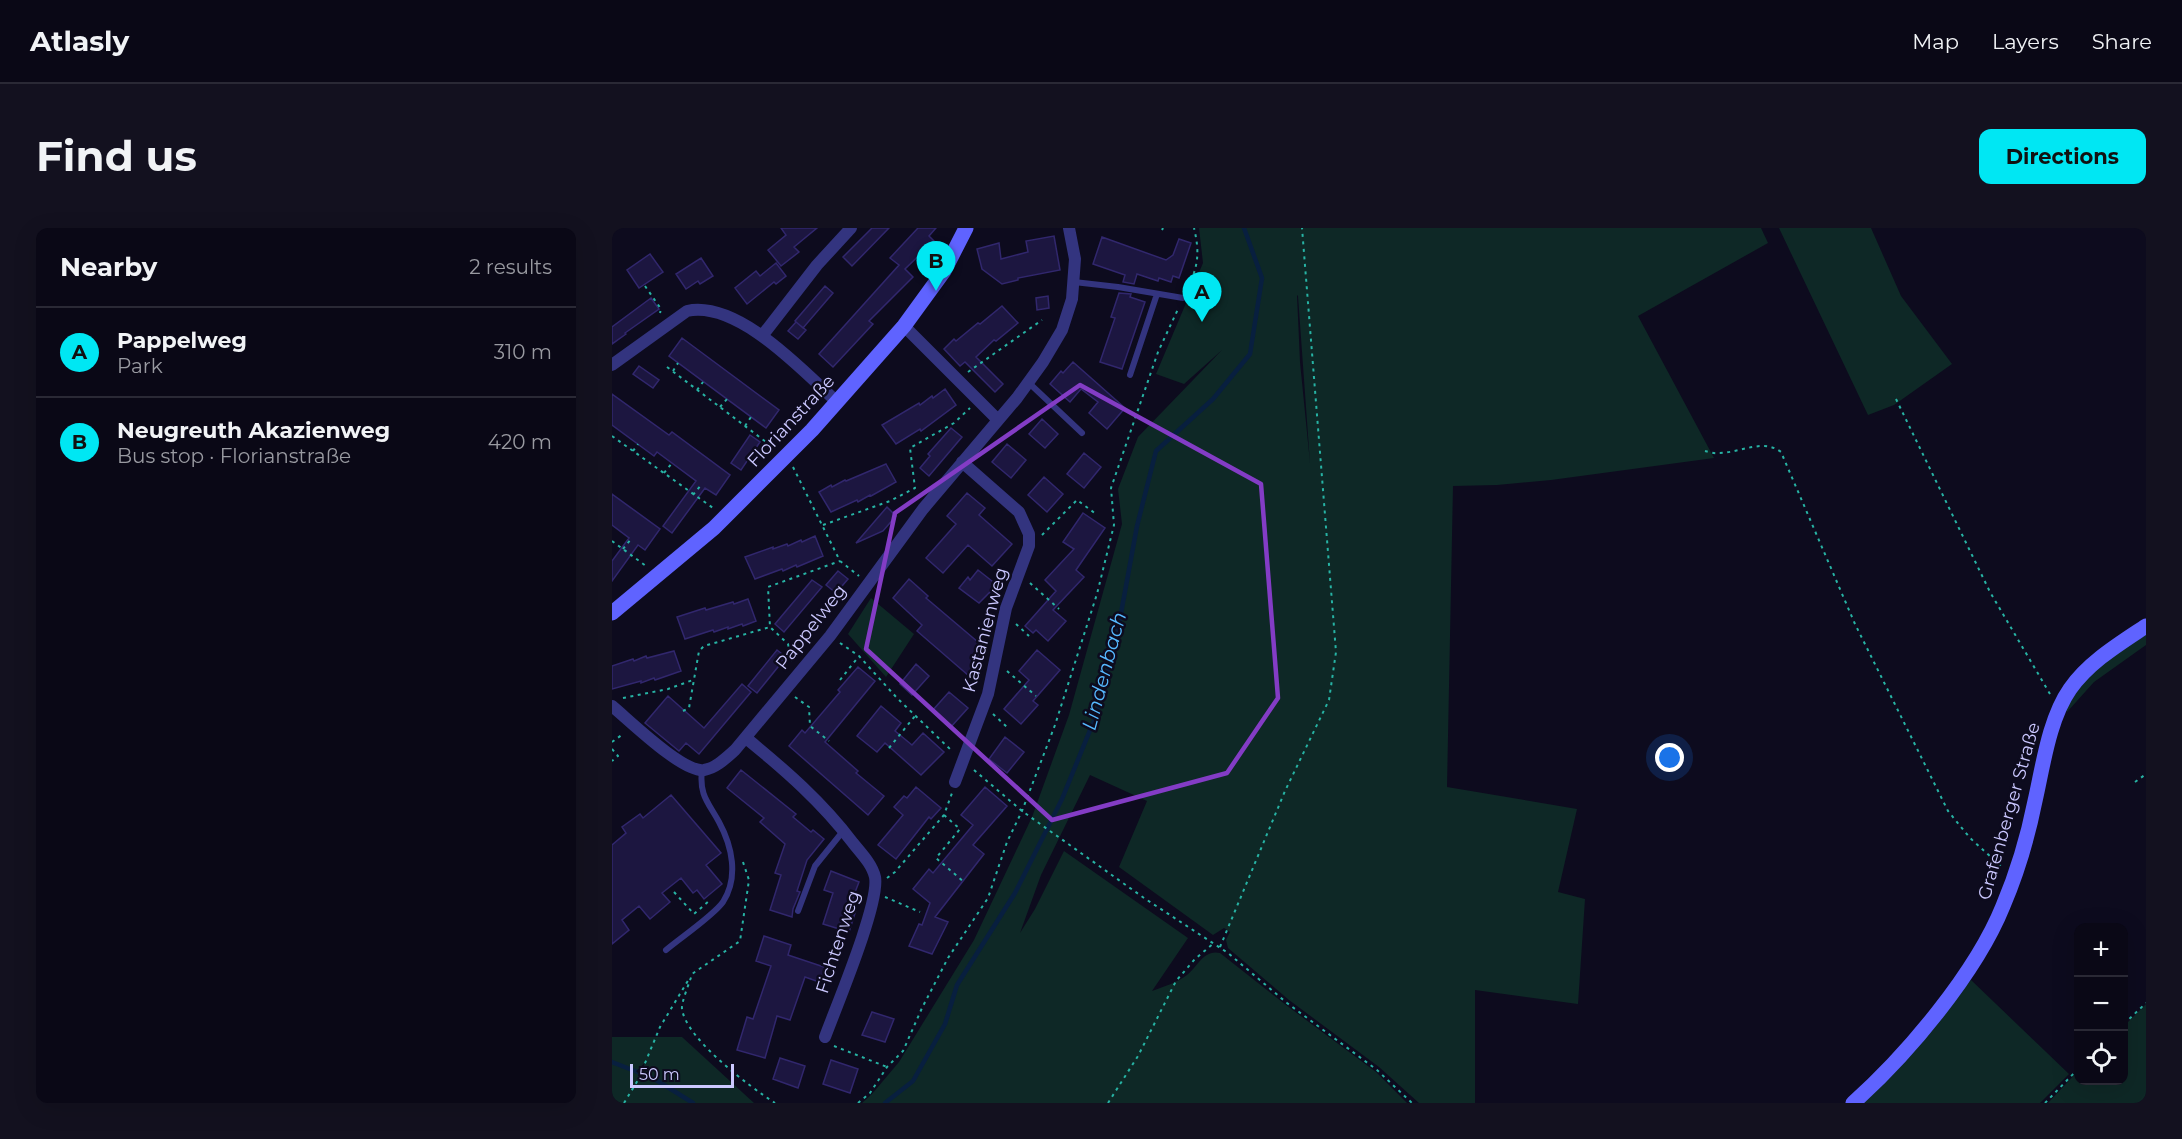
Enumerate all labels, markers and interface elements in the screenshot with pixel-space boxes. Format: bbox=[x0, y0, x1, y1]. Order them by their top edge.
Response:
text: Atlasly bbox=[30, 24, 129, 58]
text: Map bbox=[1912, 29, 1959, 54]
text: Layers bbox=[1992, 29, 2059, 54]
text: Share bbox=[2092, 29, 2152, 54]
button: Directions bbox=[1979, 129, 2146, 184]
text: Find us bbox=[36, 130, 197, 182]
pin: B bbox=[916, 242, 956, 291]
text: Nearby bbox=[60, 251, 157, 283]
text: 2 results bbox=[469, 255, 552, 279]
pin: A bbox=[1182, 272, 1222, 322]
text: Pappelweg bbox=[117, 327, 247, 354]
text: A bbox=[72, 340, 87, 364]
text: 310 m bbox=[494, 340, 552, 364]
text: Park bbox=[117, 354, 163, 378]
street label: Florianstraße bbox=[743, 370, 839, 472]
text: Neugreuth Akazienweg bbox=[117, 417, 390, 444]
text: B bbox=[72, 430, 87, 454]
text: 420 m bbox=[488, 430, 552, 454]
text: Bus stop · Florianstraße bbox=[117, 444, 351, 468]
street label: Kastanienweg bbox=[958, 565, 1012, 695]
street label: Pappelweg bbox=[771, 580, 851, 674]
water label: Lindenbach bbox=[1077, 609, 1131, 733]
street label: Grafenberger Straße bbox=[1973, 720, 2045, 902]
your location bbox=[1655, 743, 1684, 772]
street label: Fichtenweg bbox=[811, 888, 865, 996]
map controls bbox=[2074, 923, 2128, 1085]
button: + bbox=[2074, 923, 2128, 977]
button: − bbox=[2074, 977, 2128, 1031]
button: locate bbox=[2074, 1031, 2128, 1085]
scale bar bbox=[630, 1061, 734, 1088]
text: 50 m bbox=[639, 1065, 680, 1084]

